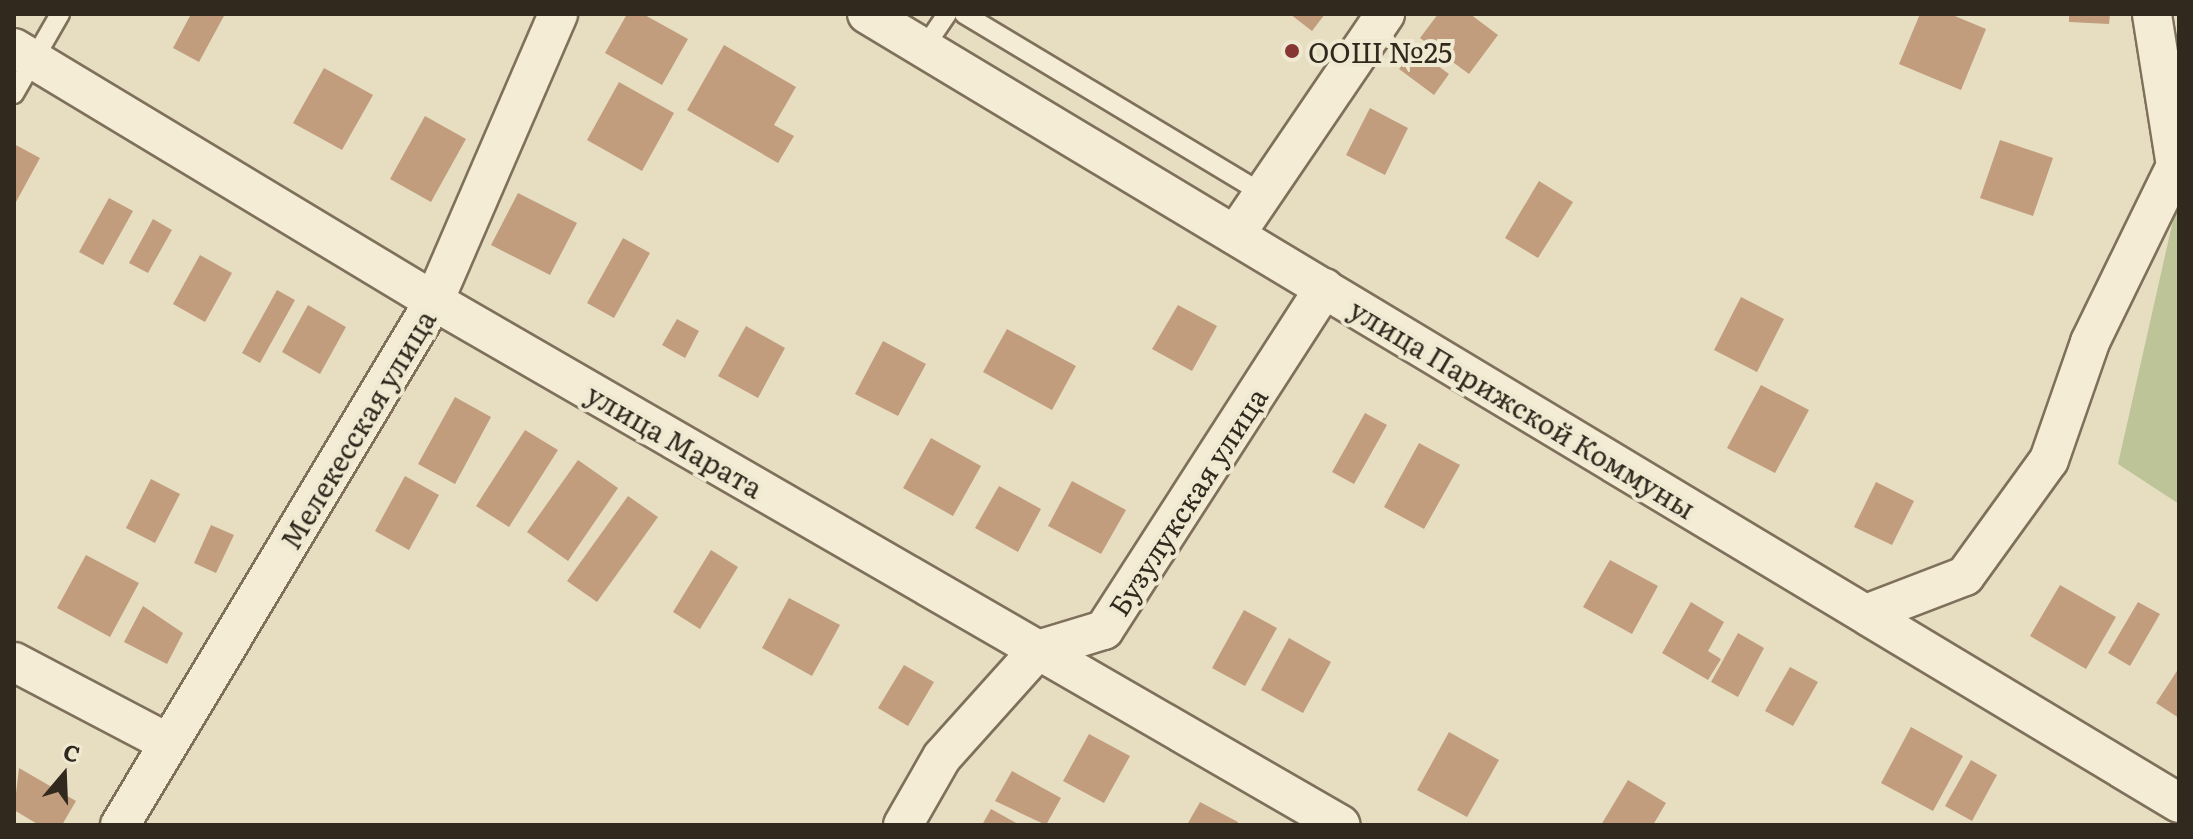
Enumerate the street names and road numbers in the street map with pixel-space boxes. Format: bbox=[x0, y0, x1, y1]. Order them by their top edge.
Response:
street label: улица Парижской Коммуны bbox=[1344, 291, 1702, 525]
street label: Мелекесская улица bbox=[272, 303, 442, 555]
street label: улица Марата bbox=[581, 376, 769, 504]
street label: Бузулукская улица bbox=[1101, 381, 1273, 621]

